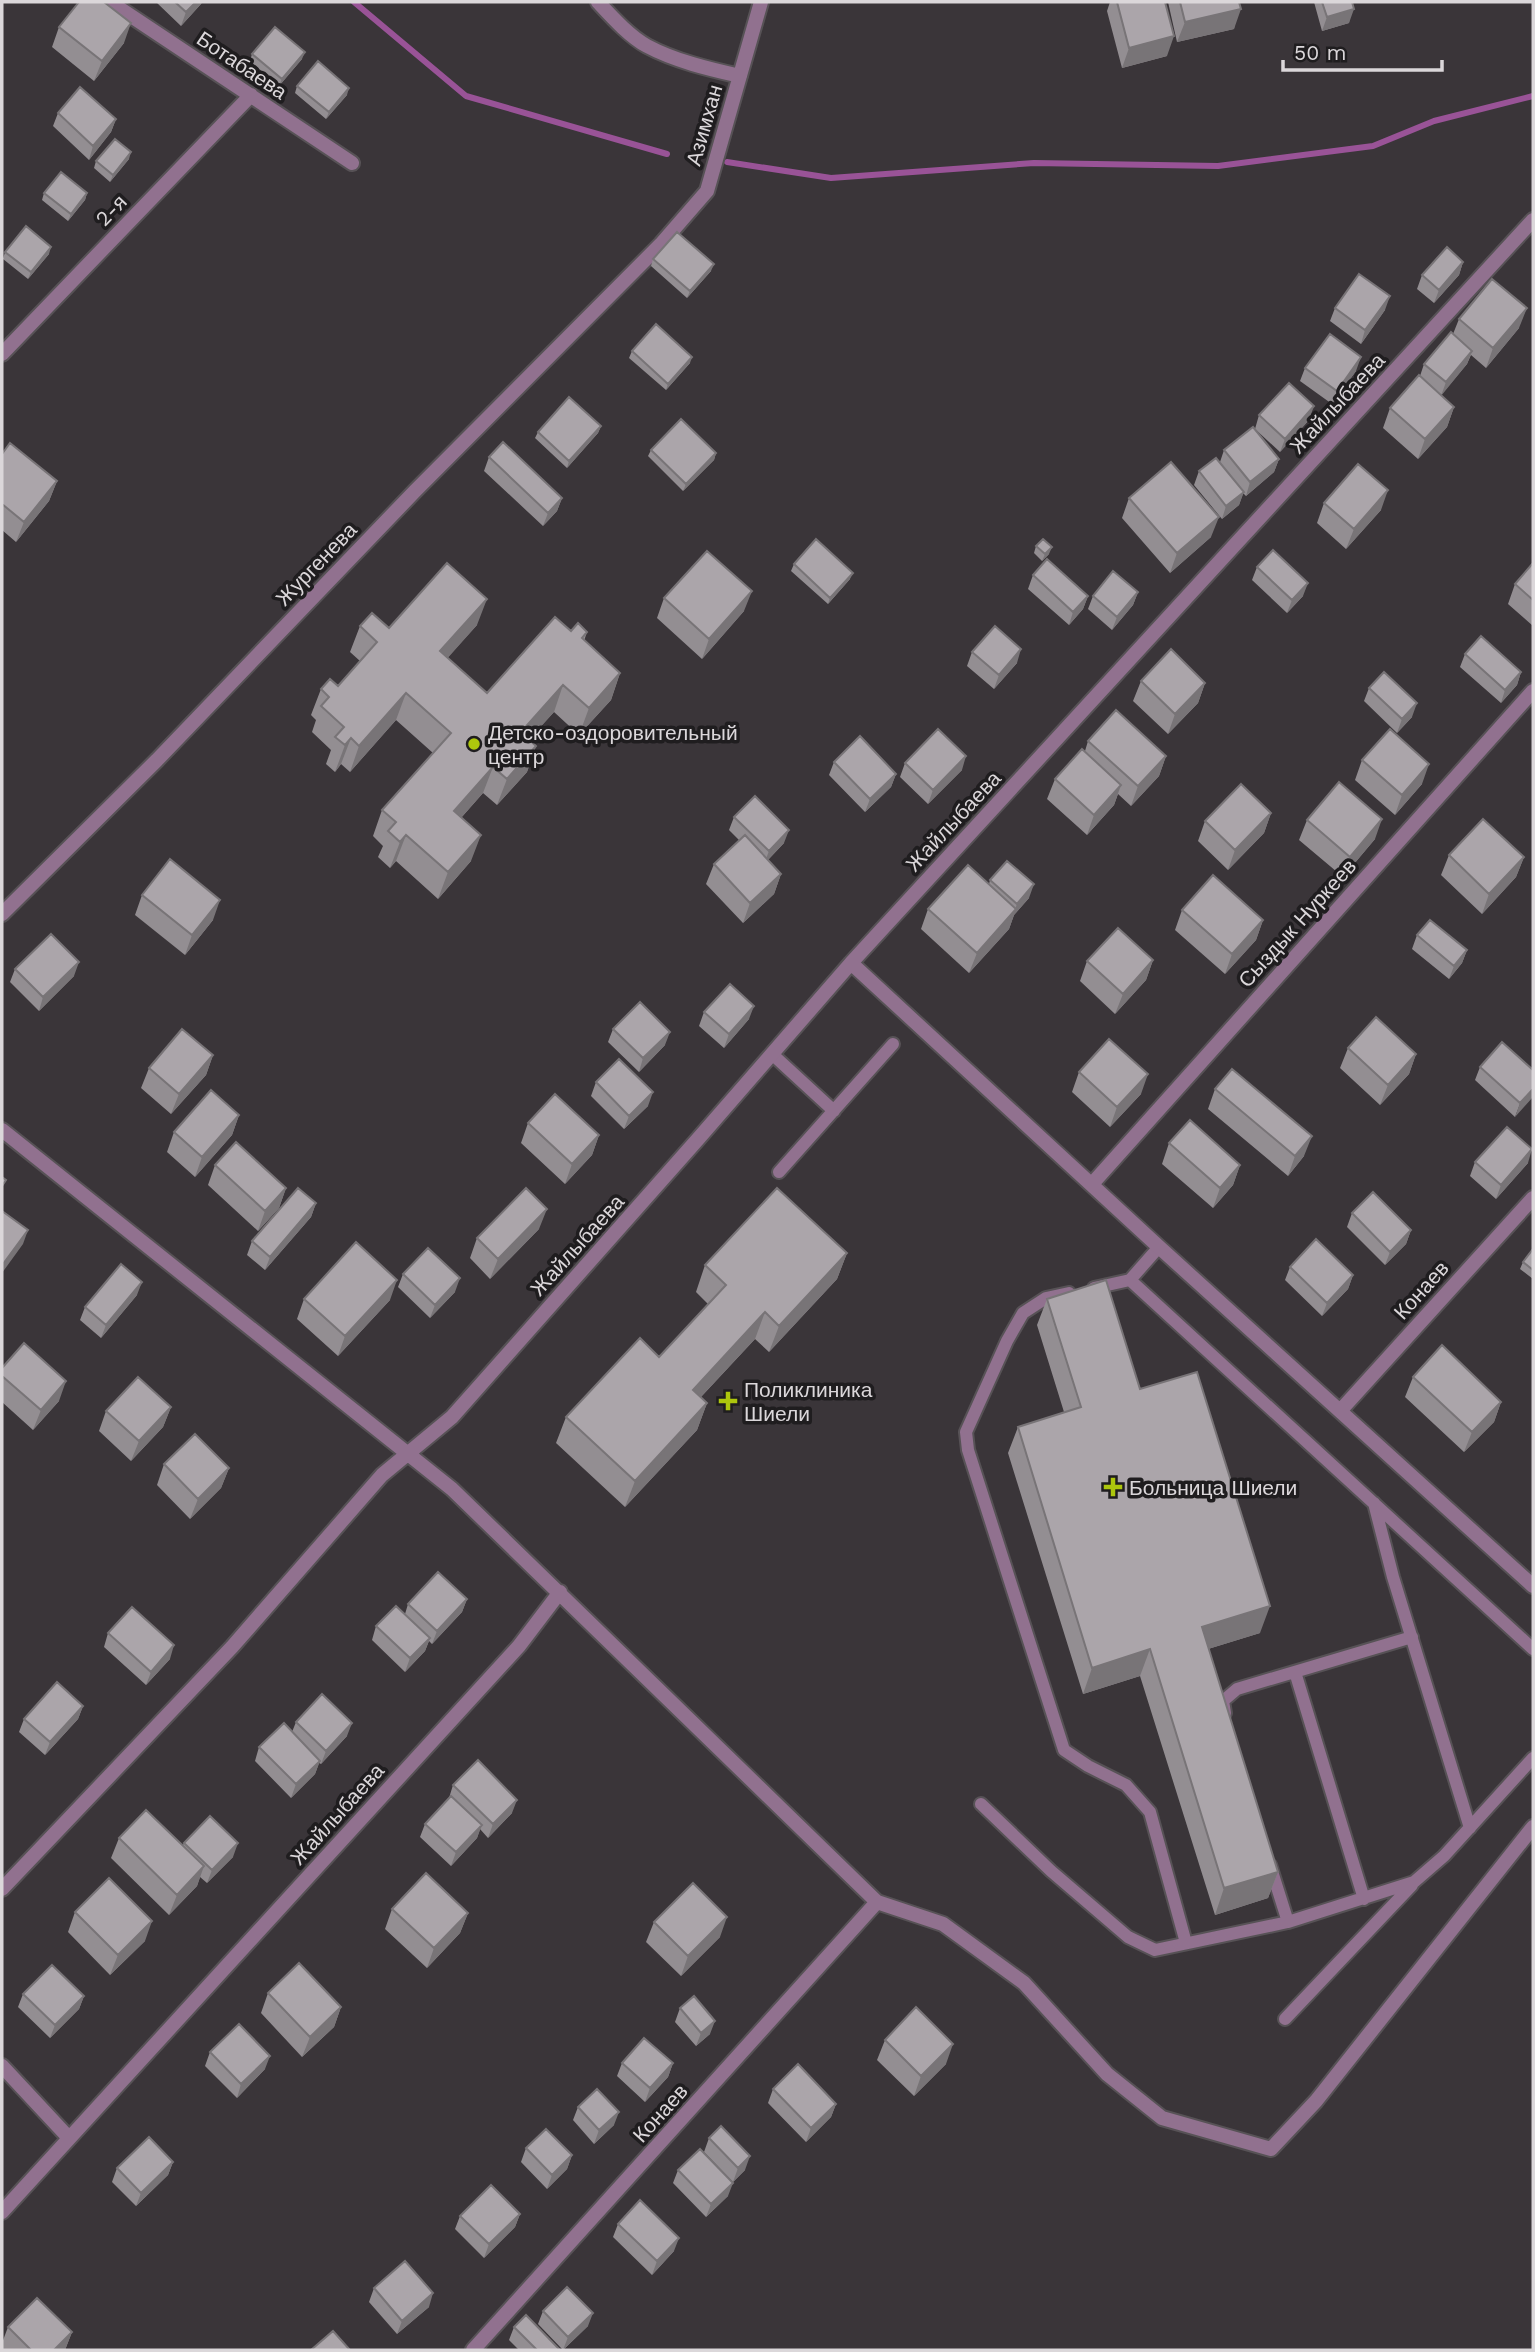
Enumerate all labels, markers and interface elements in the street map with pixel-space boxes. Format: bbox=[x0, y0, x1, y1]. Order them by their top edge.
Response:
street label: Ботабаева bbox=[192, 26, 292, 104]
scale bar bbox=[1283, 28, 1442, 72]
text: 50 m bbox=[1294, 40, 1346, 65]
street label: Азимхан bbox=[680, 81, 728, 169]
street label: 2-я bbox=[90, 189, 132, 231]
street label: Жайлыбаева bbox=[1284, 347, 1390, 458]
street label: Жургенева bbox=[270, 517, 362, 611]
place label: Детско-оздоровительный центр bbox=[488, 720, 738, 769]
marker: Детско-оздоровительный центр bbox=[466, 736, 482, 752]
street label: Жайлыбаева bbox=[900, 765, 1006, 876]
street label: Сыздык Нуркеев bbox=[1233, 854, 1361, 992]
street label: Жайлыбаева bbox=[525, 1189, 629, 1301]
street label: Конаев bbox=[1388, 1256, 1454, 1324]
place label: Поликлиника Шиели bbox=[744, 1377, 873, 1426]
marker: Поликлиника Шиели bbox=[718, 1391, 738, 1411]
place label: Больница Шиели bbox=[1129, 1475, 1297, 1500]
marker: Больница Шиели bbox=[1103, 1477, 1123, 1497]
street label: Жайлыбаева bbox=[285, 1758, 389, 1870]
street label: Конаев bbox=[627, 2079, 693, 2147]

